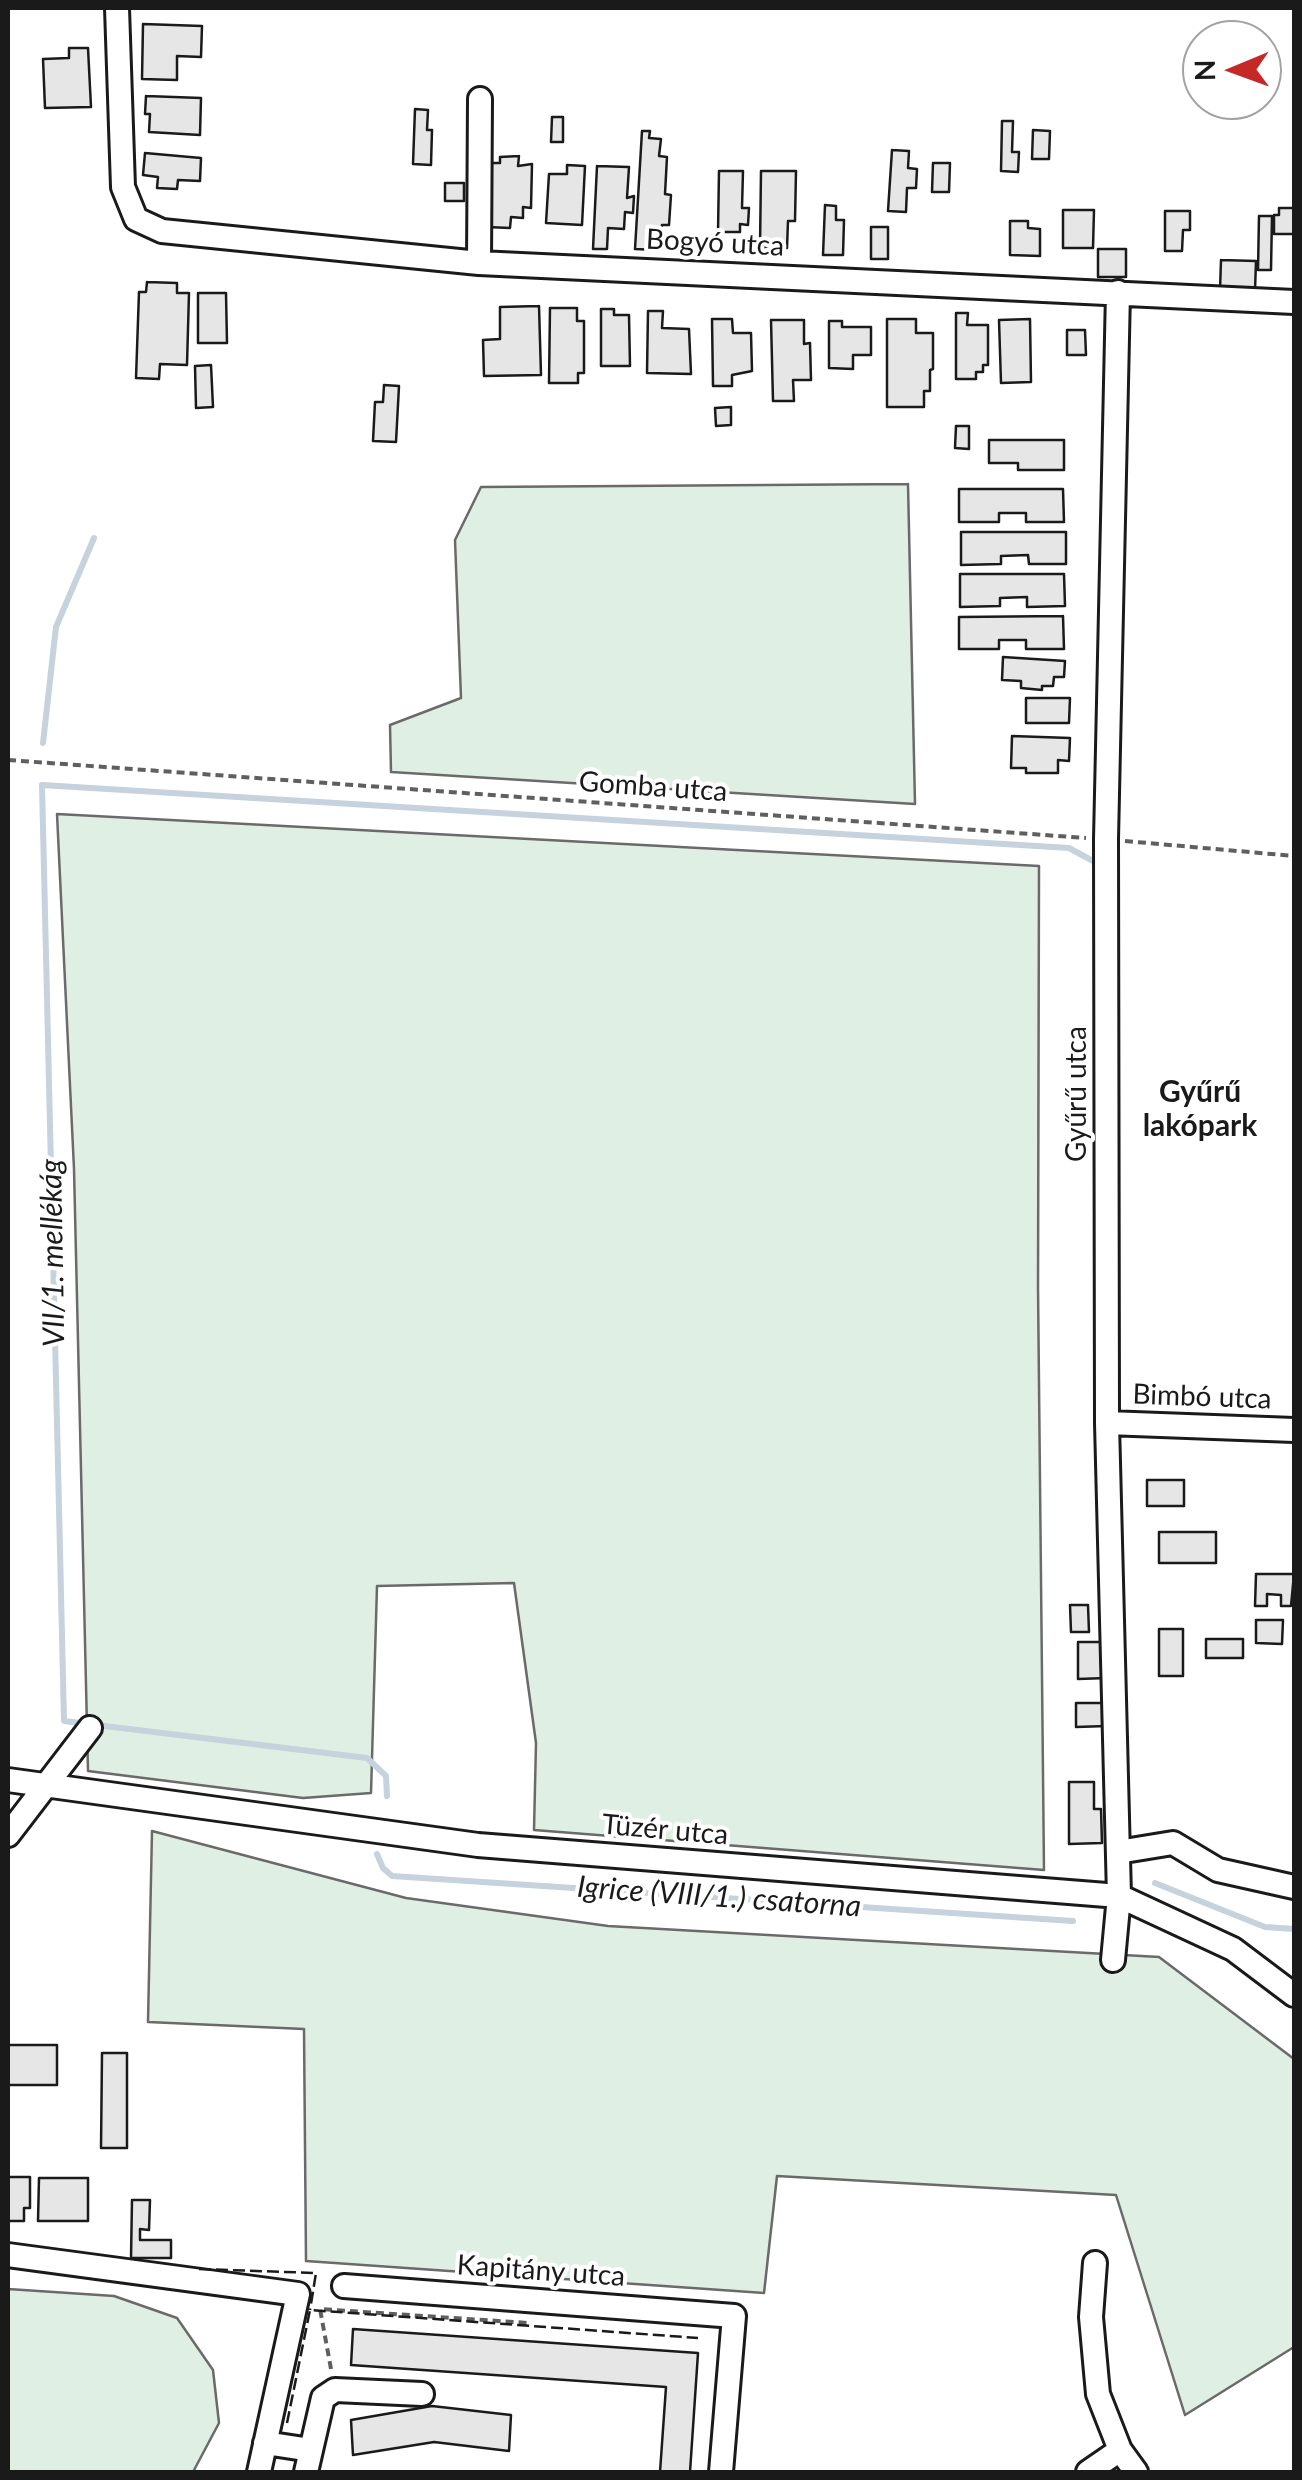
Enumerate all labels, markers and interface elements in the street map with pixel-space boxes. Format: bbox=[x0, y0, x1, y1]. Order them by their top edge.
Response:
north arrow bbox=[1182, 20, 1282, 120]
text: N bbox=[1187, 59, 1221, 82]
street label: Bogyó utca bbox=[645, 223, 785, 263]
street label: Gomba utca bbox=[578, 765, 728, 809]
street label: Gyűrű utca bbox=[1060, 1026, 1094, 1162]
district label: Gyűrű lakópark bbox=[1143, 1074, 1257, 1144]
water label: VII/1. mellékág bbox=[33, 1159, 73, 1347]
street label: Bimbó utca bbox=[1132, 1378, 1272, 1416]
street label: Tüzér utca bbox=[600, 1808, 730, 1852]
water label: Igrice (VIII/1.) csatorna bbox=[576, 1869, 862, 1925]
street label: Kapitány utca bbox=[456, 2248, 626, 2294]

